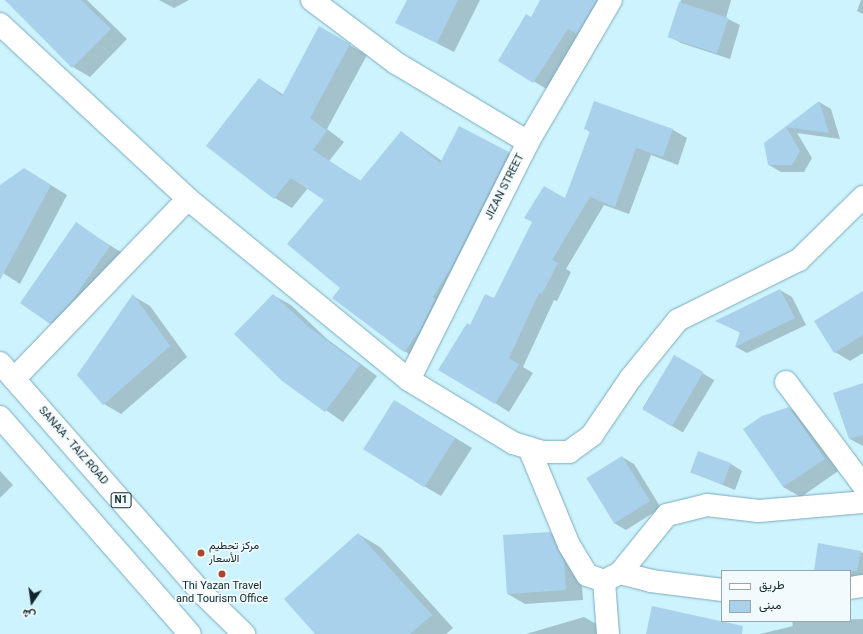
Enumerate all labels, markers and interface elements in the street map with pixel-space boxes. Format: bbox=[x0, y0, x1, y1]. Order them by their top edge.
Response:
street label: JIZAN STREET bbox=[483, 152, 527, 222]
street label: SANA'A - TAIZ ROAD bbox=[35, 404, 111, 488]
road number: N1 bbox=[110, 492, 132, 508]
place label: مركز تحطيم الأسعار bbox=[209, 540, 259, 566]
marker: مركز تحطيم الأسعار bbox=[196, 548, 206, 558]
marker: Thi Yazan Travel and Tourism Office bbox=[217, 569, 227, 579]
legend bbox=[721, 570, 851, 622]
text: طريق bbox=[759, 578, 784, 592]
place label: Thi Yazan Travel and Tourism Office bbox=[176, 580, 268, 606]
north arrow bbox=[12, 582, 52, 622]
text: مبنى bbox=[759, 598, 781, 612]
text: ش bbox=[21, 606, 37, 622]

